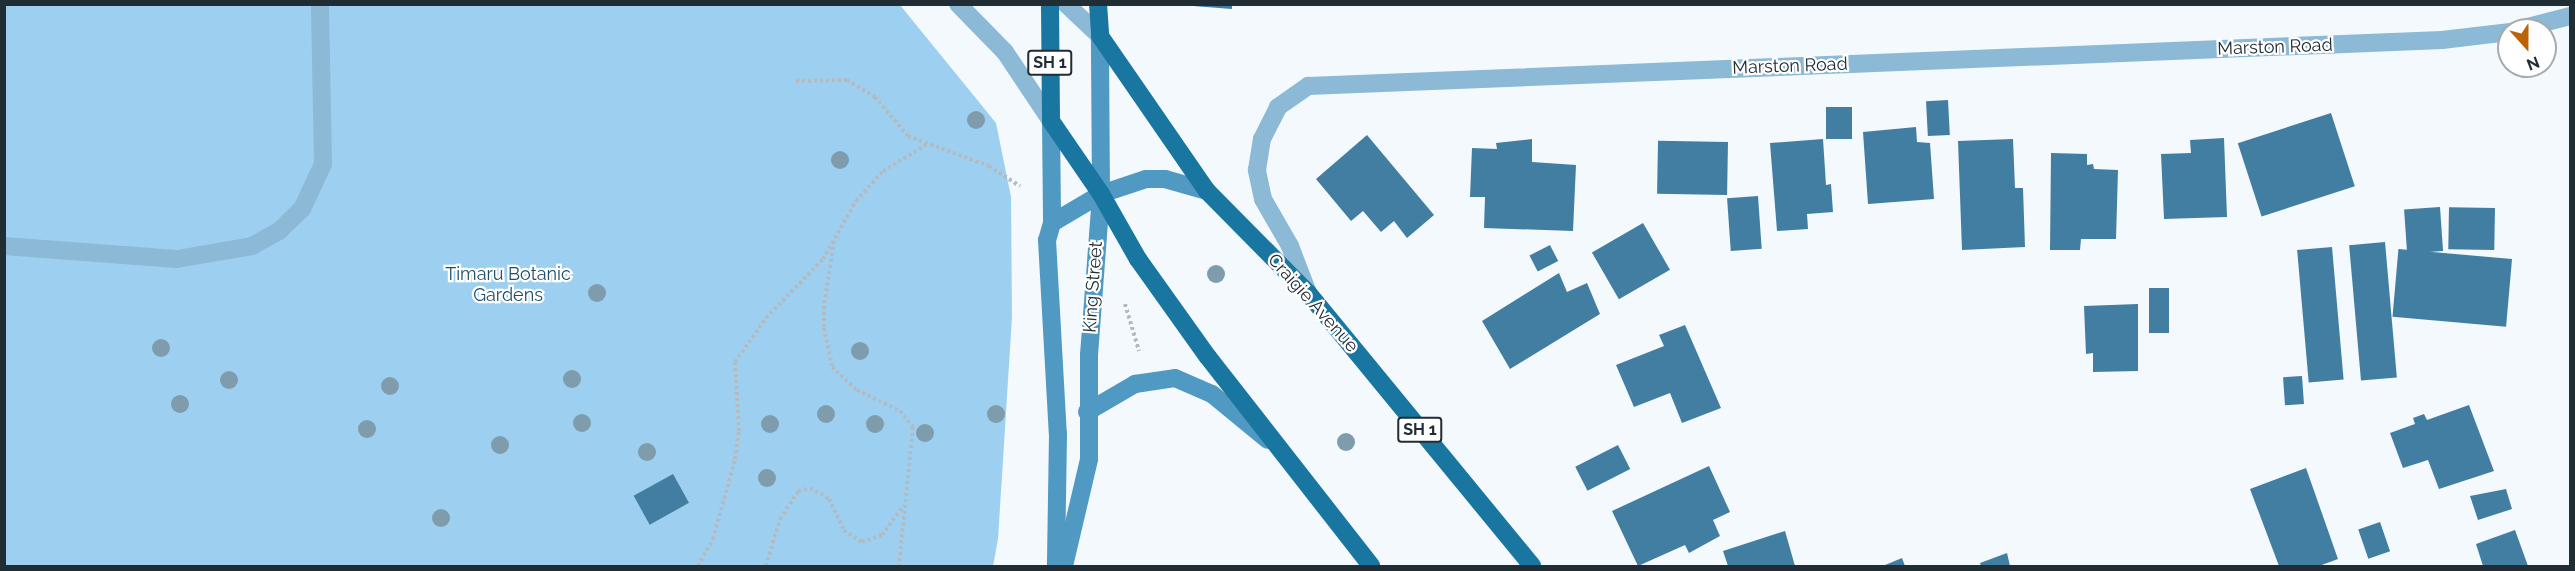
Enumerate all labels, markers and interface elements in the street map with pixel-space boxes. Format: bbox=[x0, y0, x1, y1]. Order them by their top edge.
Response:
north arrow bbox=[2497, 18, 2557, 78]
street label: Marston Road bbox=[2217, 34, 2333, 60]
road number: SH 1 bbox=[1026, 50, 1074, 76]
text: N bbox=[2524, 52, 2542, 74]
street label: Marston Road bbox=[1732, 53, 1848, 79]
street label: King Street bbox=[1079, 241, 1107, 333]
street label: Craigie Avenue bbox=[1263, 249, 1363, 357]
park label: Timaru Botanic Gardens bbox=[445, 264, 571, 306]
road number: SH 1 bbox=[1396, 417, 1444, 443]

